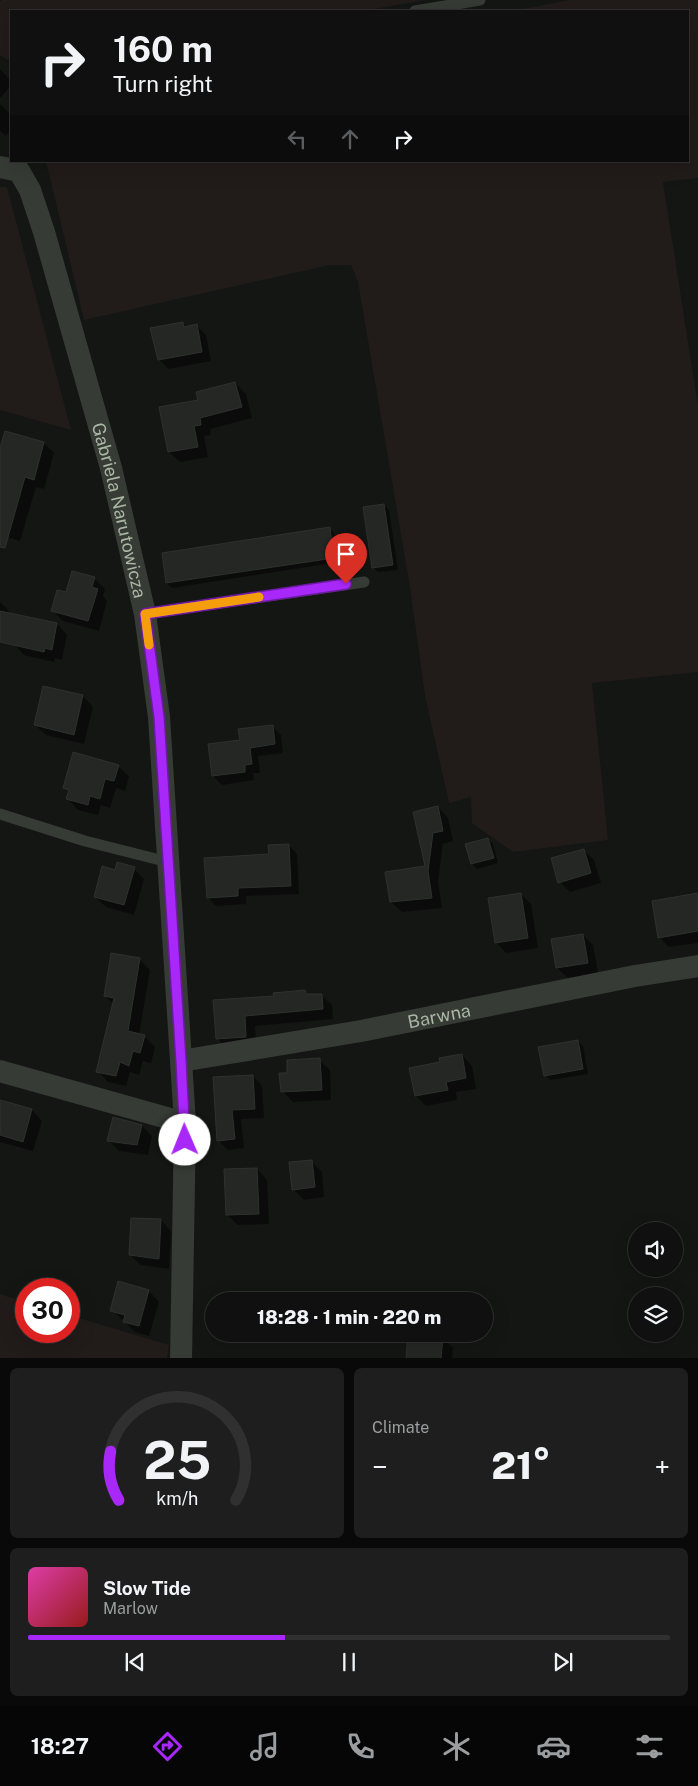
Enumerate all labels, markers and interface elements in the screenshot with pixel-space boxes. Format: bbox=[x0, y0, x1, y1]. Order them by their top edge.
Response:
text: 160 m bbox=[113, 29, 213, 70]
icon: right bbox=[30, 30, 95, 95]
text: Turn right bbox=[113, 71, 213, 97]
icon: left bbox=[283, 125, 311, 153]
icon: ahead bbox=[336, 125, 364, 153]
icon: right bbox=[389, 125, 417, 153]
street label: Gabriela Narutowicza bbox=[88, 420, 151, 600]
pin bbox=[325, 533, 367, 584]
icon: arrive bbox=[332, 540, 360, 568]
street label: Barwna bbox=[406, 999, 472, 1032]
position arrow bbox=[158, 1113, 210, 1165]
map controls bbox=[628, 1222, 683, 1342]
button: sound bbox=[628, 1222, 683, 1277]
speed limit sign: 30 bbox=[15, 1278, 80, 1343]
button: layers bbox=[628, 1287, 683, 1342]
text: 18:28 · 1 min · 220 m bbox=[257, 1306, 441, 1328]
text: Climate bbox=[372, 1418, 429, 1437]
text: 25 bbox=[143, 1430, 211, 1491]
text: 21° bbox=[491, 1443, 551, 1488]
text: − bbox=[372, 1450, 388, 1483]
text: + bbox=[654, 1450, 670, 1483]
text: km/h bbox=[156, 1488, 198, 1509]
text: Slow Tide bbox=[103, 1577, 191, 1599]
text: Marlow bbox=[103, 1599, 158, 1618]
icon: previous bbox=[121, 1648, 149, 1676]
icon: pause bbox=[335, 1648, 363, 1676]
icon: next bbox=[549, 1648, 577, 1676]
icon: directions bbox=[150, 1729, 185, 1764]
icon: music bbox=[247, 1729, 282, 1764]
icon: phone bbox=[343, 1729, 378, 1764]
icon: climate bbox=[439, 1729, 474, 1764]
icon: car bbox=[536, 1729, 571, 1764]
icon: filters bbox=[632, 1729, 667, 1764]
text: 18:27 bbox=[31, 1733, 89, 1759]

